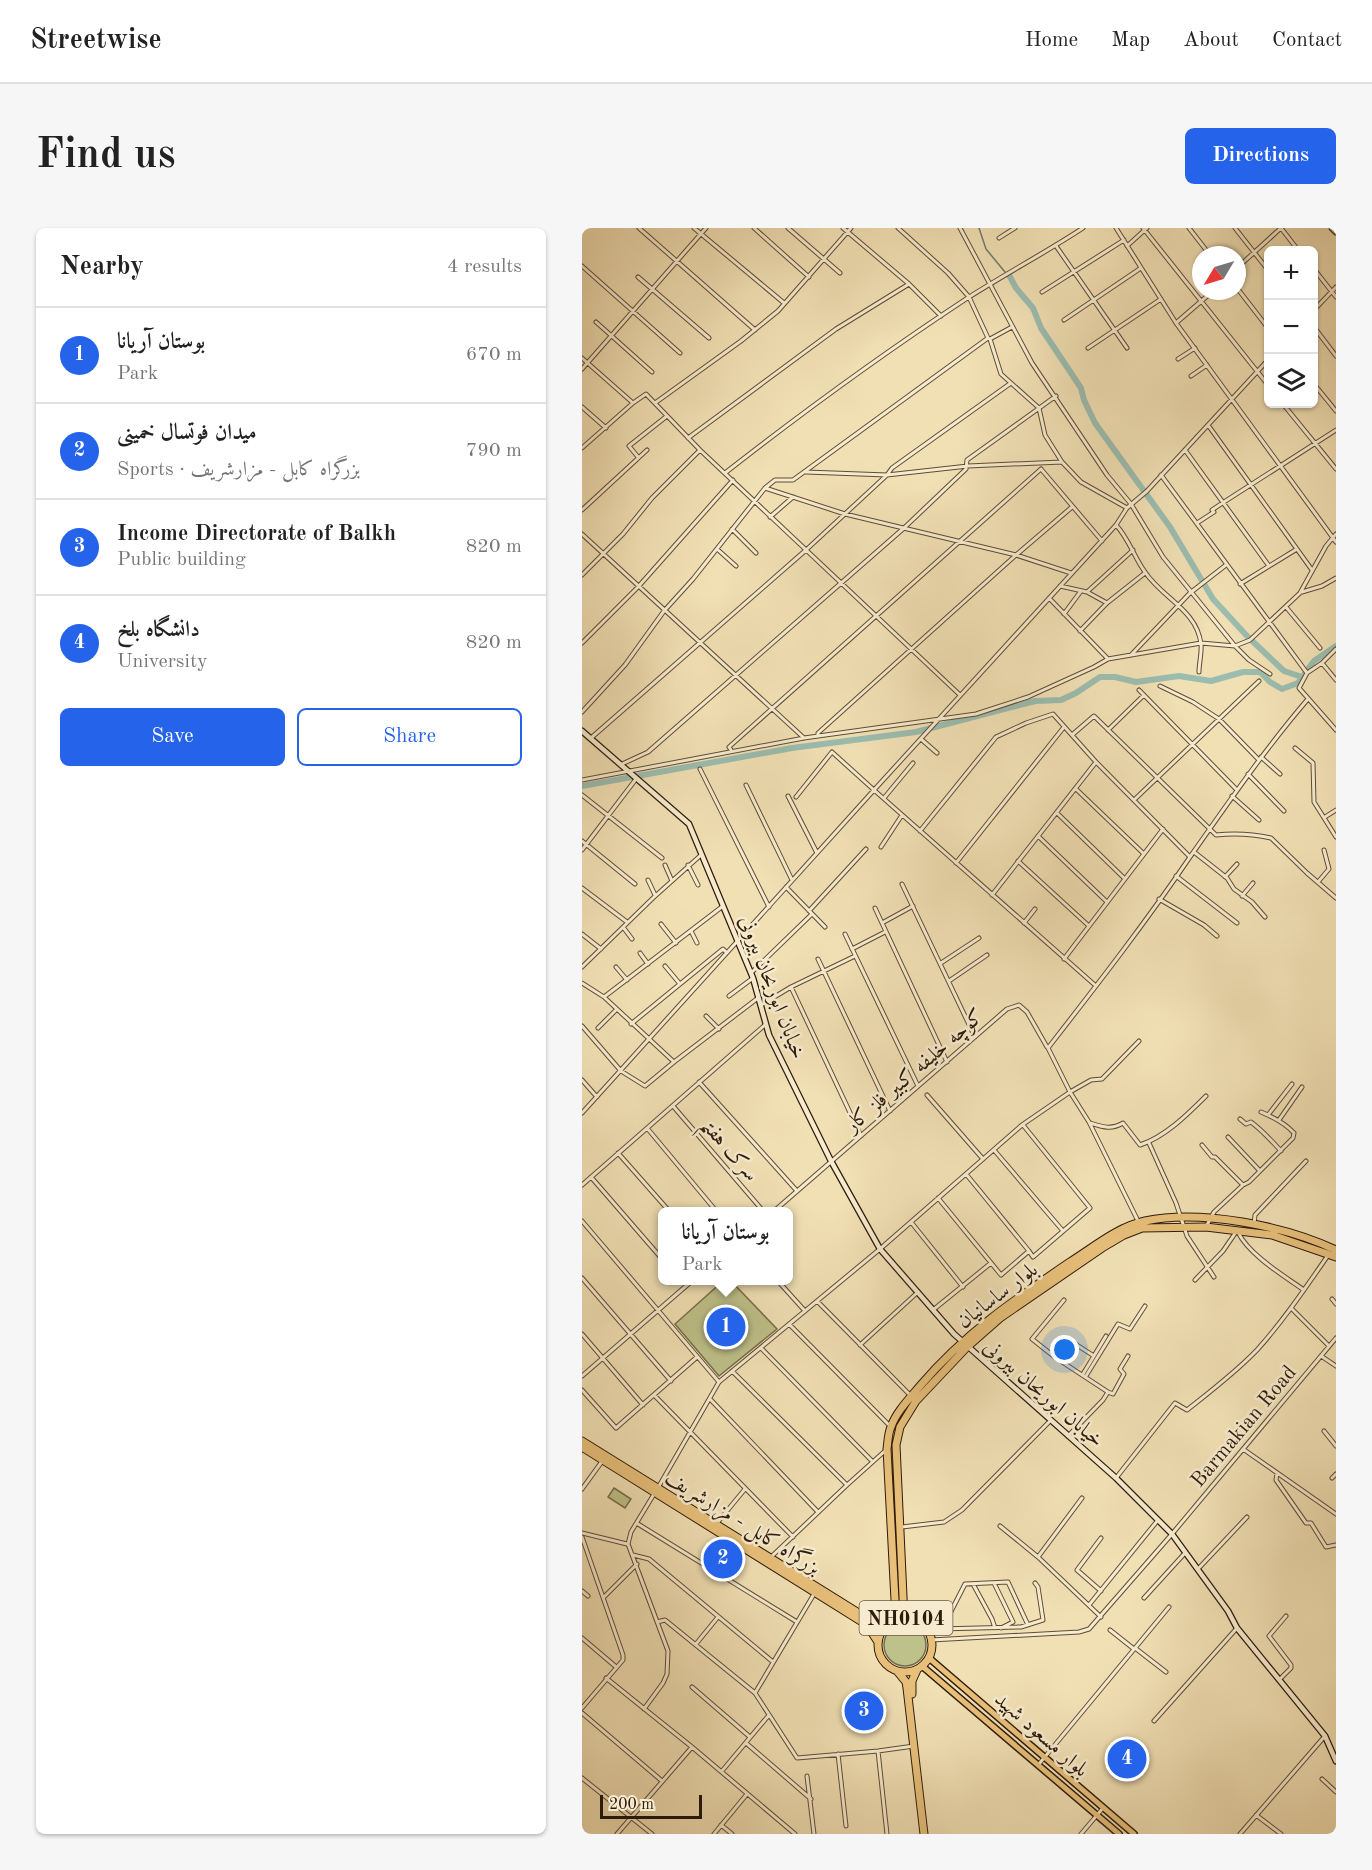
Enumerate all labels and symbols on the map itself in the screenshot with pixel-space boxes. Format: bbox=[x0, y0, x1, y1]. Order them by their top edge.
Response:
north arrow bbox=[1192, 246, 1246, 300]
street label: خیابان ابوریحان بیرونی bbox=[734, 913, 809, 1063]
street label: کوچه خلیفه کبیر فلز کار bbox=[840, 1005, 990, 1140]
street label: سرک هفتم bbox=[689, 1114, 763, 1191]
street label: بلوار ساسانیان bbox=[954, 1259, 1043, 1334]
pin: 1 bbox=[706, 1304, 746, 1350]
your location bbox=[1050, 1335, 1079, 1364]
street label: خیابان ابوریحان بیرونی bbox=[978, 1336, 1107, 1453]
street label: Barmakian Road bbox=[1187, 1362, 1301, 1492]
street label: بزرگراه کابل - مزارشریف bbox=[660, 1463, 826, 1582]
pin: 2 bbox=[704, 1536, 742, 1582]
road number: NH0104 bbox=[860, 1601, 952, 1635]
pin: 3 bbox=[844, 1688, 884, 1734]
street label: بلوار مسعود شهید bbox=[989, 1689, 1092, 1783]
pin: 4 bbox=[1108, 1736, 1146, 1781]
scale bar bbox=[600, 1792, 702, 1820]

